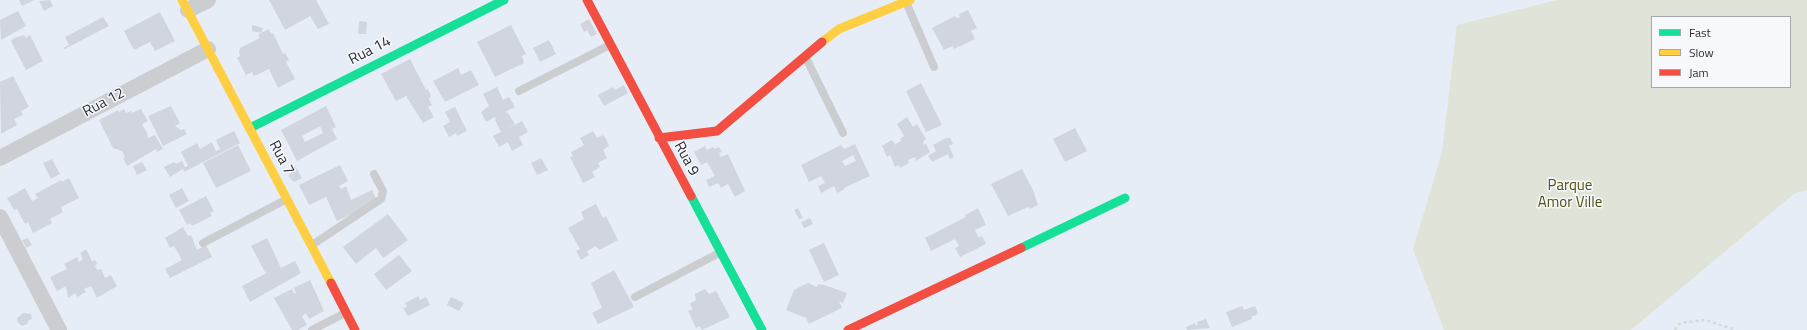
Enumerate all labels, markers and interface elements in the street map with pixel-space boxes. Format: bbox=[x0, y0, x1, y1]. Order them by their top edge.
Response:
legend bbox=[1651, 16, 1791, 88]
text: Fast bbox=[1689, 23, 1711, 42]
street label: Rua 14 bbox=[346, 33, 394, 69]
text: Slow bbox=[1689, 43, 1714, 62]
text: Jam bbox=[1689, 63, 1709, 82]
street label: Rua 12 bbox=[80, 85, 128, 121]
street label: Rua 7 bbox=[265, 138, 297, 178]
street label: Rua 9 bbox=[670, 139, 702, 179]
park label: Parque Amor Ville bbox=[1538, 177, 1602, 212]

